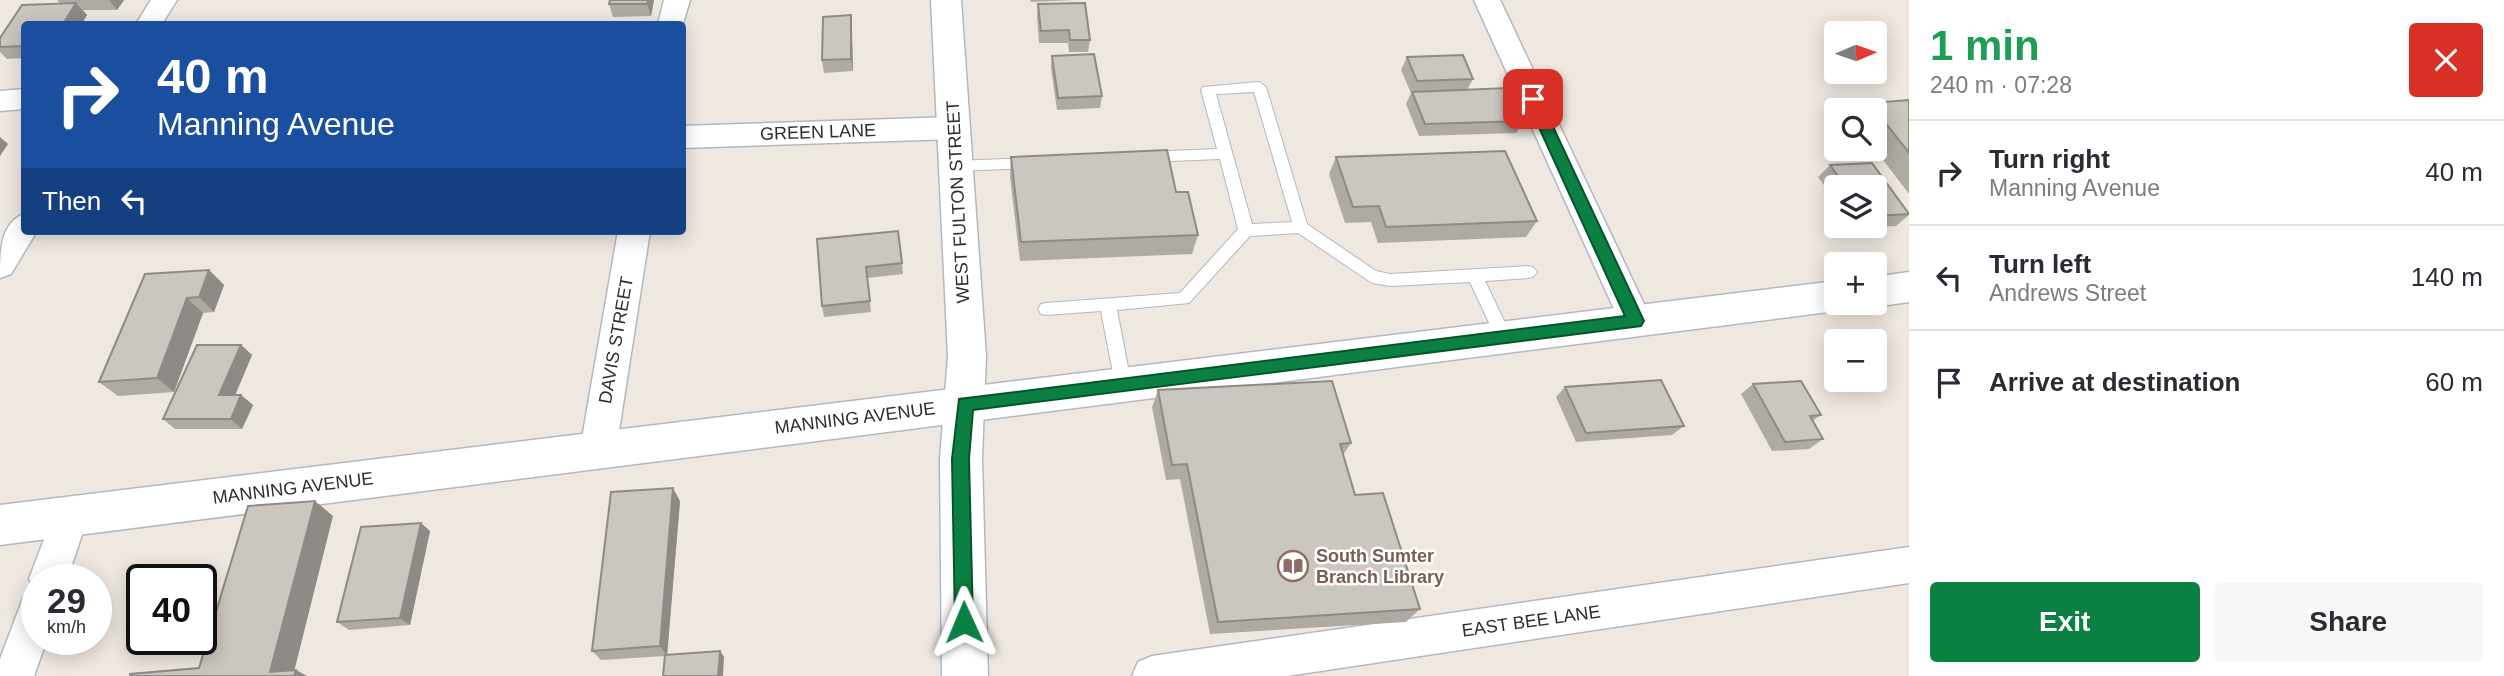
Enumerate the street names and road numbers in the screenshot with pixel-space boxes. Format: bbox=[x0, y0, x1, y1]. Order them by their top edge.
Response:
street label: WEST FULTON STREET bbox=[943, 100, 973, 304]
street label: GREEN LANE bbox=[760, 120, 876, 144]
street label: DAVIS STREET bbox=[595, 275, 637, 405]
street label: MANNING AVENUE bbox=[774, 398, 936, 438]
street label: MANNING AVENUE bbox=[212, 468, 374, 508]
street label: EAST BEE LANE bbox=[1460, 601, 1602, 641]

